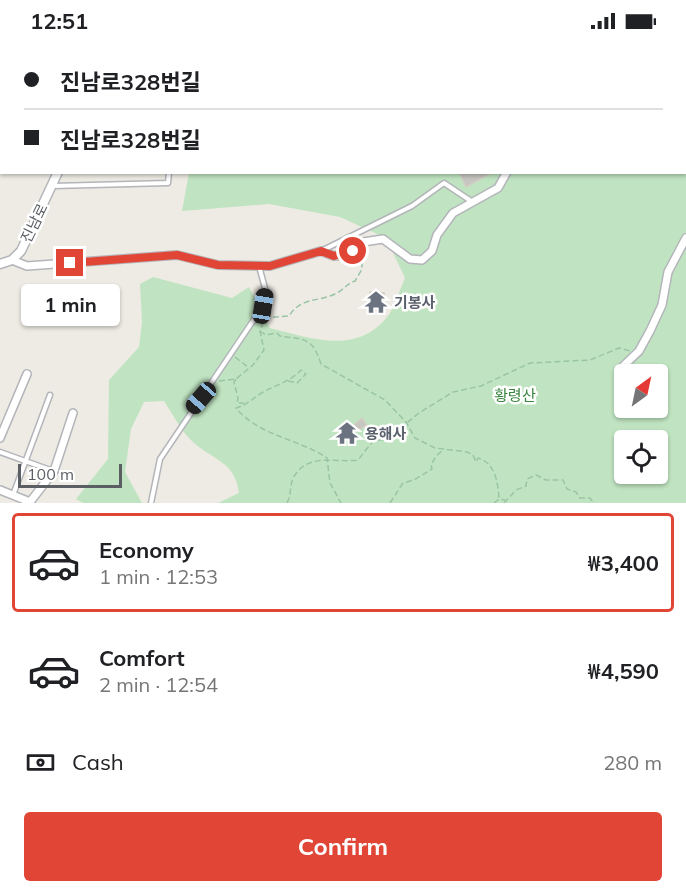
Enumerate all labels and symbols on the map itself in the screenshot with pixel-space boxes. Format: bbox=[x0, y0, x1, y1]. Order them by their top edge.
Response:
street label: 진남로 bbox=[16, 200, 52, 246]
route start bbox=[339, 237, 366, 264]
route end bbox=[56, 249, 83, 276]
callout: 1 min bbox=[20, 284, 119, 326]
car bbox=[251, 287, 275, 325]
temple icon: 기봉사 bbox=[363, 289, 389, 315]
place label: 기봉사 bbox=[394, 293, 436, 312]
north arrow bbox=[614, 364, 668, 418]
car bbox=[182, 379, 220, 417]
park label: 황령산 bbox=[494, 386, 536, 405]
temple icon: 용해사 bbox=[334, 420, 360, 446]
place label: 용해사 bbox=[365, 424, 407, 443]
scale bar bbox=[18, 461, 122, 489]

